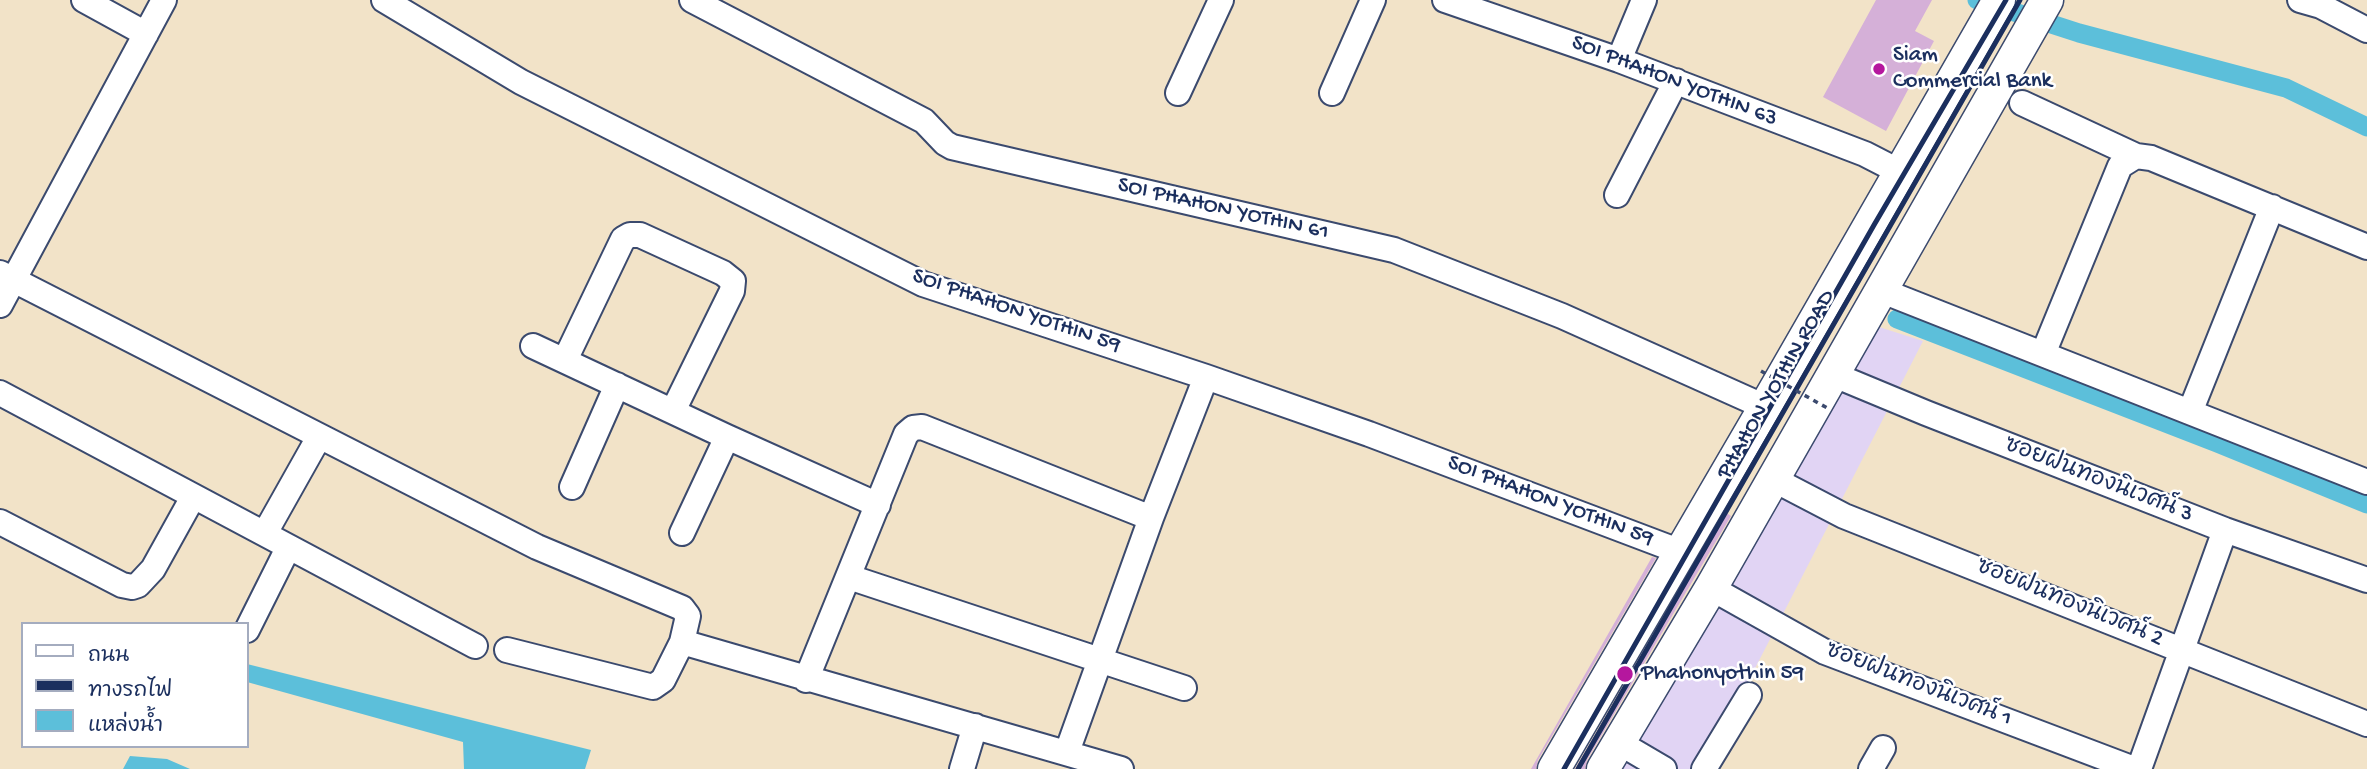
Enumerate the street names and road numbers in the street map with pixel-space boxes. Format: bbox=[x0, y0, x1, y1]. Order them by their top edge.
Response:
street label: SOI PHAHON YOTHIN 63 bbox=[1567, 30, 1781, 134]
street label: SOI PHAHON YOTHIN 61 bbox=[1115, 172, 1331, 248]
street label: SOI PHAHON YOTHIN 59 bbox=[908, 263, 1124, 361]
street label: PHAHON YOTHIN ROAD bbox=[1712, 286, 1842, 484]
street label: ซอยฝนทองนิเวศน์ 3 bbox=[2000, 432, 2196, 530]
street label: SOI PHAHON YOTHIN 59 bbox=[1443, 450, 1657, 554]
street label: ซอยฝนทองนิเวศน์ 2 bbox=[1971, 554, 2167, 654]
street label: ซอยฝนทองนิเวศน์ 1 bbox=[1821, 638, 2015, 734]

